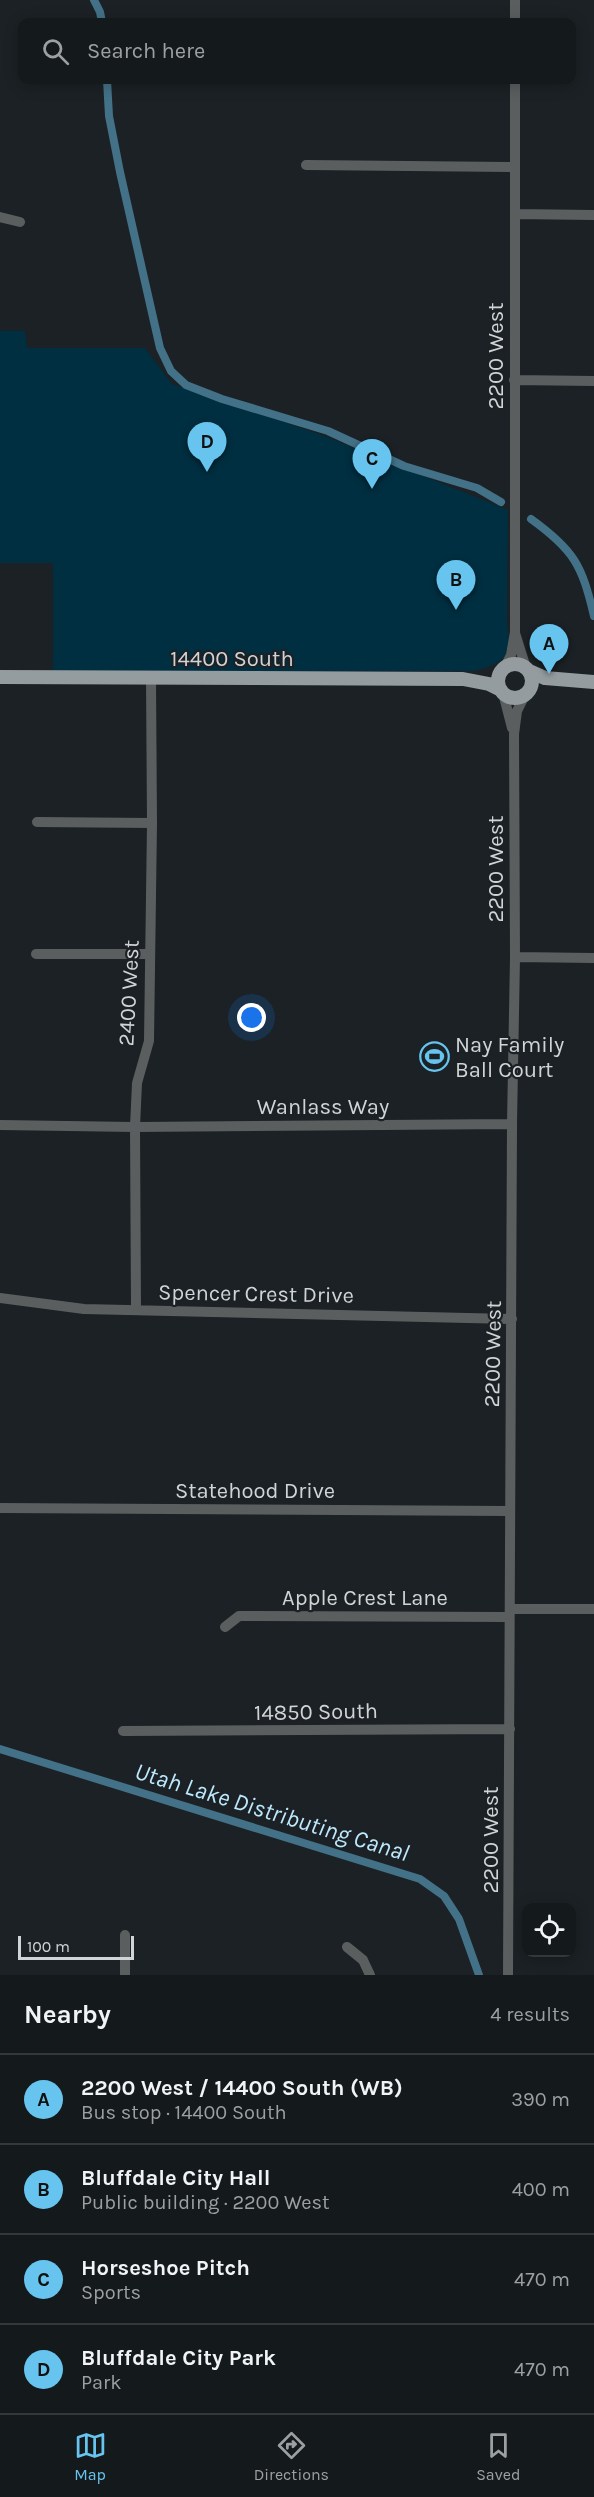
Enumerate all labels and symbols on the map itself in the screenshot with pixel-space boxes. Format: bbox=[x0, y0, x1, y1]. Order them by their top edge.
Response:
street label: 2200 West bbox=[483, 303, 509, 409]
pin: D bbox=[188, 422, 226, 472]
pin: C bbox=[352, 440, 392, 489]
pin: B bbox=[436, 560, 476, 610]
pin: A bbox=[530, 624, 568, 674]
street label: 14400 South bbox=[170, 646, 294, 672]
street label: 2200 West bbox=[483, 816, 509, 922]
street label: 2400 West bbox=[113, 939, 145, 1047]
your location bbox=[237, 1003, 266, 1032]
place label: Nay Family Ball Court bbox=[455, 1032, 564, 1083]
sports icon: Nay Family Ball Court bbox=[418, 1041, 450, 1073]
street label: Wanlass Way bbox=[257, 1094, 389, 1120]
street label: Spencer Crest Drive bbox=[158, 1279, 354, 1309]
street label: 2200 West bbox=[479, 1300, 507, 1408]
street label: Statehood Drive bbox=[175, 1478, 335, 1504]
street label: Apple Crest Lane bbox=[282, 1585, 448, 1611]
street label: 14850 South bbox=[254, 1698, 378, 1726]
water label: Utah Lake Distributing Canal bbox=[132, 1757, 412, 1867]
street label: 2200 West bbox=[478, 1787, 504, 1893]
scale bar bbox=[18, 1933, 134, 1960]

